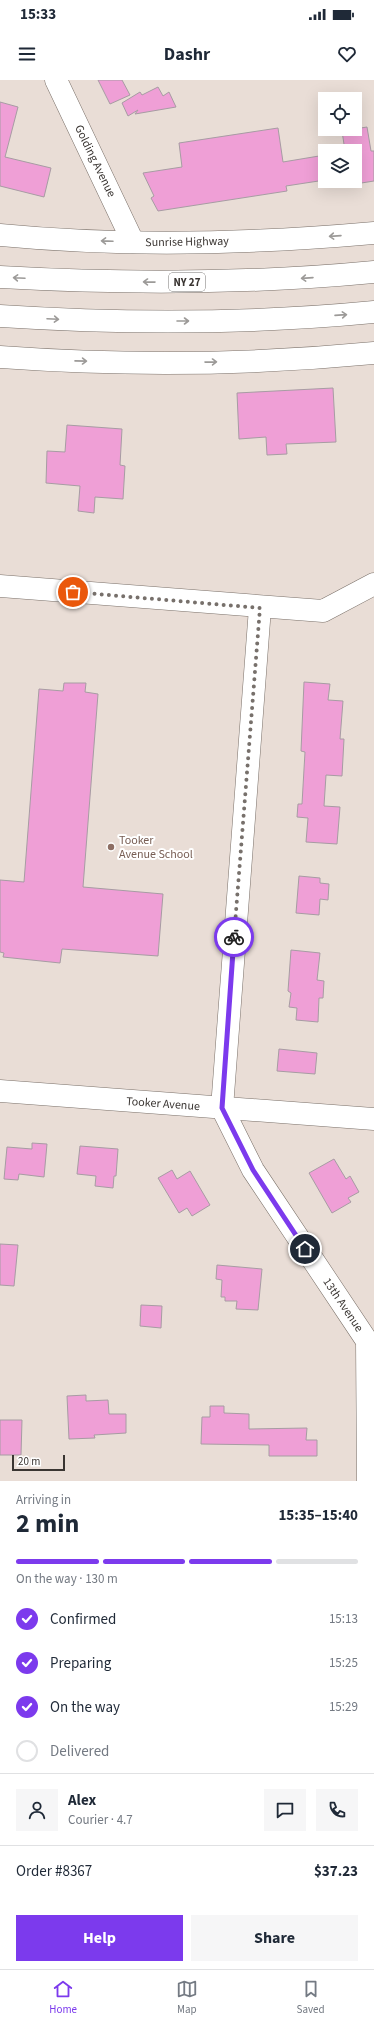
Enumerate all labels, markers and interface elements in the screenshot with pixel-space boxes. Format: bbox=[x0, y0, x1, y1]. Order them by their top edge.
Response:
text: 15:33 bbox=[20, 4, 56, 25]
text: Dashr bbox=[164, 42, 210, 67]
icon: menu bbox=[16, 43, 38, 65]
icon: heart bbox=[336, 43, 358, 65]
map controls bbox=[318, 92, 362, 188]
button: locate bbox=[318, 92, 362, 136]
street label: Golding Avenue bbox=[70, 122, 120, 200]
button: layers bbox=[318, 144, 362, 188]
one-way arrow bbox=[329, 232, 342, 239]
street label: Sunrise Highway bbox=[145, 233, 229, 251]
one-way arrow bbox=[101, 237, 114, 245]
road number: NY 27 bbox=[169, 273, 205, 291]
one-way arrow bbox=[13, 274, 26, 281]
one-way arrow bbox=[301, 274, 314, 281]
one-way arrow bbox=[143, 278, 156, 286]
one-way arrow bbox=[334, 311, 347, 318]
one-way arrow bbox=[46, 315, 59, 322]
one-way arrow bbox=[176, 317, 189, 325]
one-way arrow bbox=[74, 357, 87, 365]
one-way arrow bbox=[204, 358, 217, 366]
pin bbox=[56, 575, 90, 609]
icon: bag bbox=[62, 581, 84, 603]
place label: Tooker Avenue School bbox=[119, 832, 193, 863]
marker: Tooker Avenue School bbox=[106, 842, 116, 852]
courier bbox=[214, 917, 254, 957]
icon: bike bbox=[223, 926, 245, 948]
street label: Tooker Avenue bbox=[126, 1093, 200, 1115]
pin bbox=[288, 1232, 322, 1266]
icon: home bbox=[294, 1238, 316, 1260]
street label: 13th Avenue bbox=[319, 1275, 367, 1335]
scale bar bbox=[12, 1453, 65, 1472]
text: 20 m bbox=[18, 1454, 40, 1469]
text: Arriving in bbox=[16, 1491, 71, 1509]
text: 2 min bbox=[16, 1505, 79, 1542]
text: 15:35–15:40 bbox=[278, 1505, 358, 1526]
text: On the way · 130 m bbox=[16, 1570, 118, 1588]
icon: check bbox=[16, 1608, 38, 1630]
text: Confirmed bbox=[50, 1609, 116, 1630]
text: 15:13 bbox=[329, 1610, 358, 1628]
icon: check bbox=[16, 1652, 38, 1674]
text: Preparing bbox=[50, 1653, 111, 1674]
text: 15:25 bbox=[329, 1654, 358, 1672]
icon: check bbox=[16, 1696, 38, 1718]
text: On the way bbox=[50, 1697, 120, 1718]
text: 15:29 bbox=[329, 1698, 358, 1716]
text: Delivered bbox=[50, 1741, 109, 1762]
button: person bbox=[16, 1789, 58, 1831]
button: chat bbox=[264, 1789, 306, 1831]
button: phone bbox=[316, 1789, 358, 1831]
text: Alex bbox=[68, 1790, 96, 1811]
text: Courier · 4.7 bbox=[68, 1811, 133, 1829]
text: Order #8367 bbox=[16, 1861, 92, 1882]
text: $37.23 bbox=[314, 1861, 358, 1882]
button: Help bbox=[16, 1915, 183, 1961]
button: Share bbox=[191, 1915, 358, 1961]
tab: Home bbox=[49, 1978, 77, 2017]
tab: Map bbox=[176, 1978, 198, 2017]
tab: Saved bbox=[297, 1978, 325, 2017]

